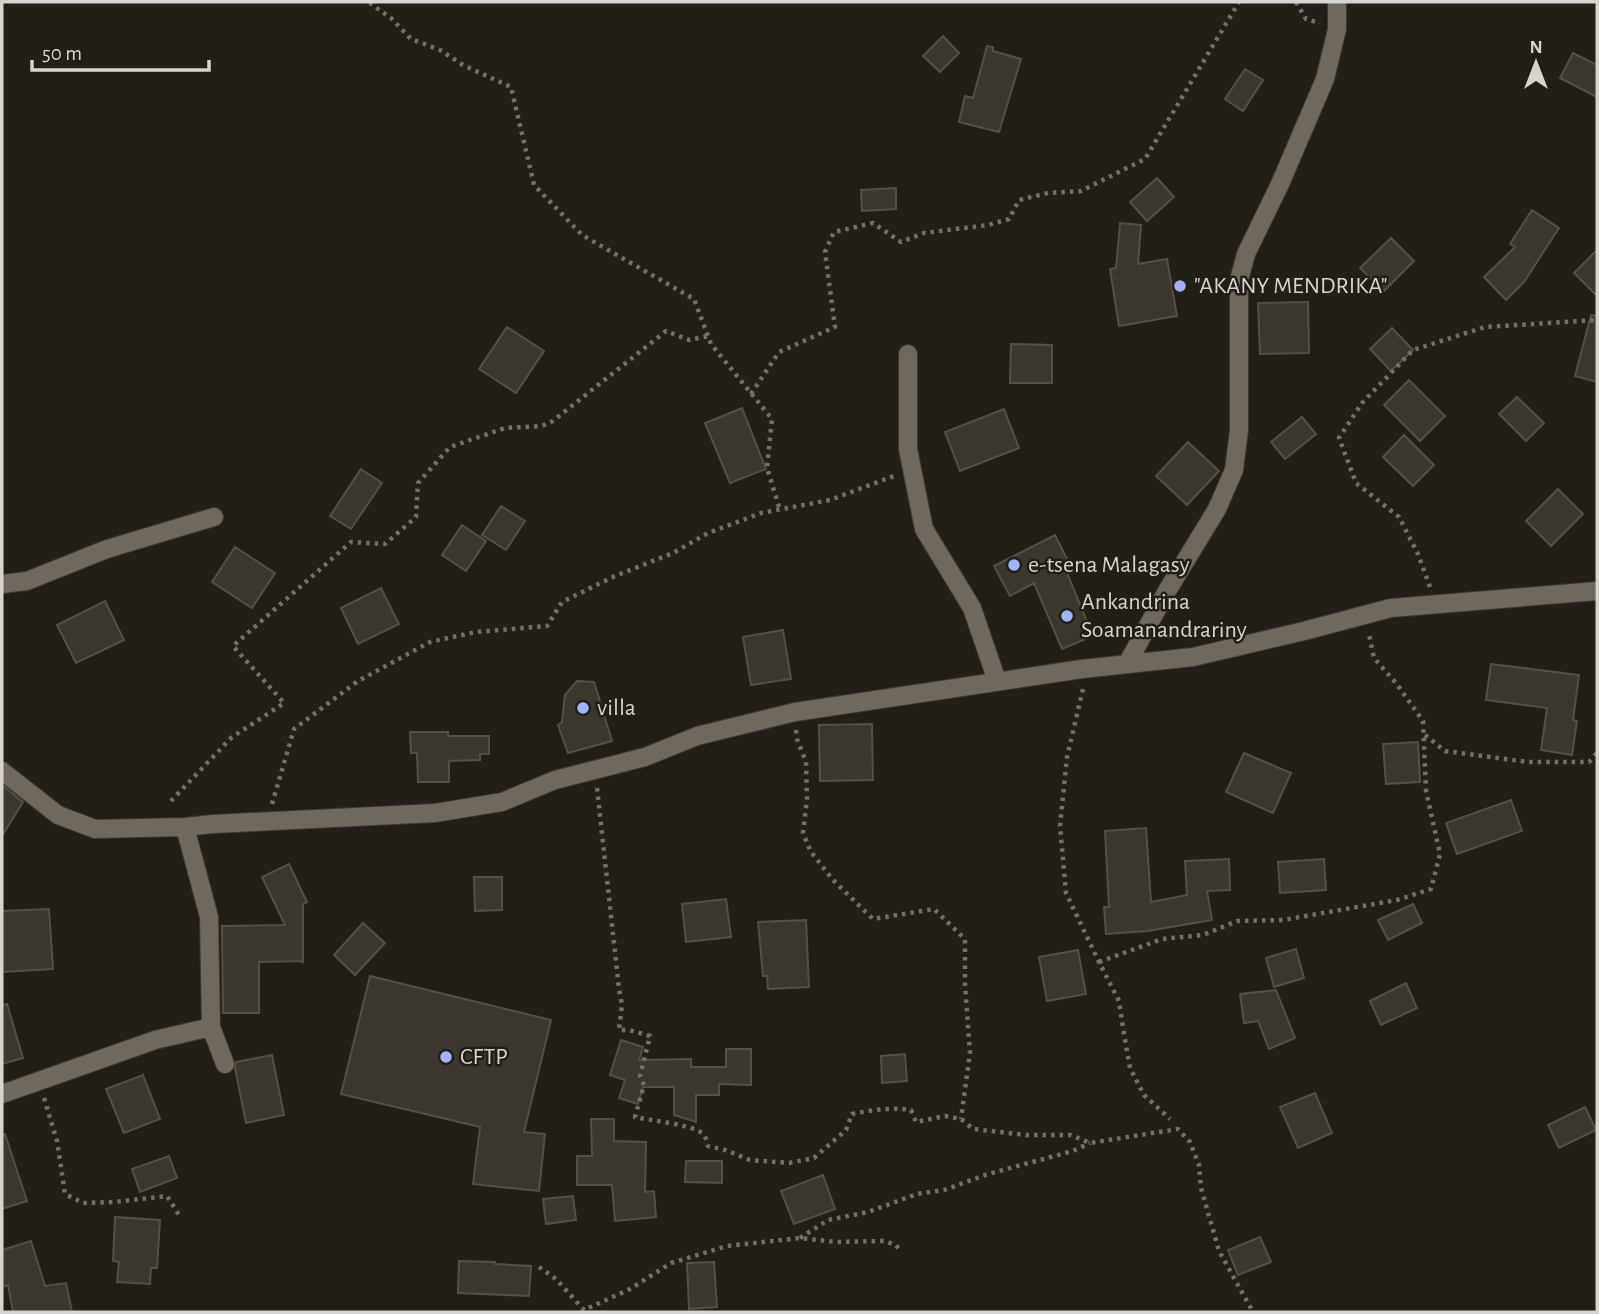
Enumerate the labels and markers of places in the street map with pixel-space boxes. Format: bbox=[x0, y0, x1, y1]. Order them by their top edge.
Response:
place label: "AKANY MENDRIKA" bbox=[1194, 274, 1388, 298]
marker: "AKANY MENDRIKA" bbox=[1172, 278, 1188, 294]
place label: e-tsena Malagasy bbox=[1028, 553, 1190, 577]
marker: e-tsena Malagasy bbox=[1006, 557, 1022, 573]
place label: Ankandrina Soamanandrariny bbox=[1081, 590, 1247, 642]
marker: Ankandrina Soamanandrariny bbox=[1059, 608, 1075, 624]
place label: villa bbox=[597, 696, 636, 720]
marker: villa bbox=[575, 700, 591, 716]
place label: CFTP bbox=[460, 1045, 508, 1069]
marker: CFTP bbox=[438, 1049, 454, 1065]

